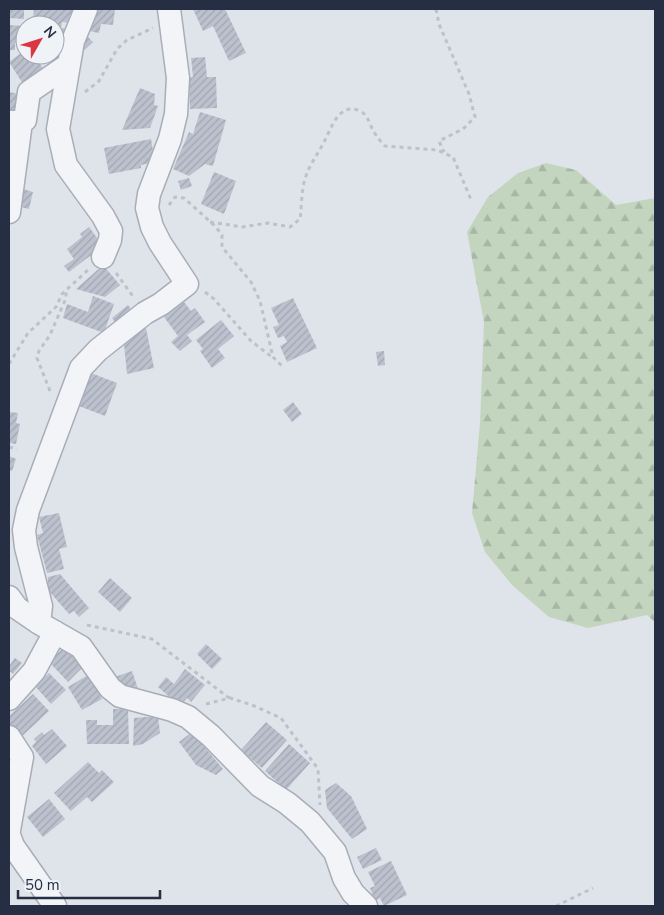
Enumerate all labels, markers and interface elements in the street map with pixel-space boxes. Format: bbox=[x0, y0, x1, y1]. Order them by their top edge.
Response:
north arrow bbox=[15, 15, 65, 65]
text: N bbox=[39, 22, 60, 42]
scale bar bbox=[18, 868, 160, 900]
text: 50 m bbox=[25, 875, 60, 895]

